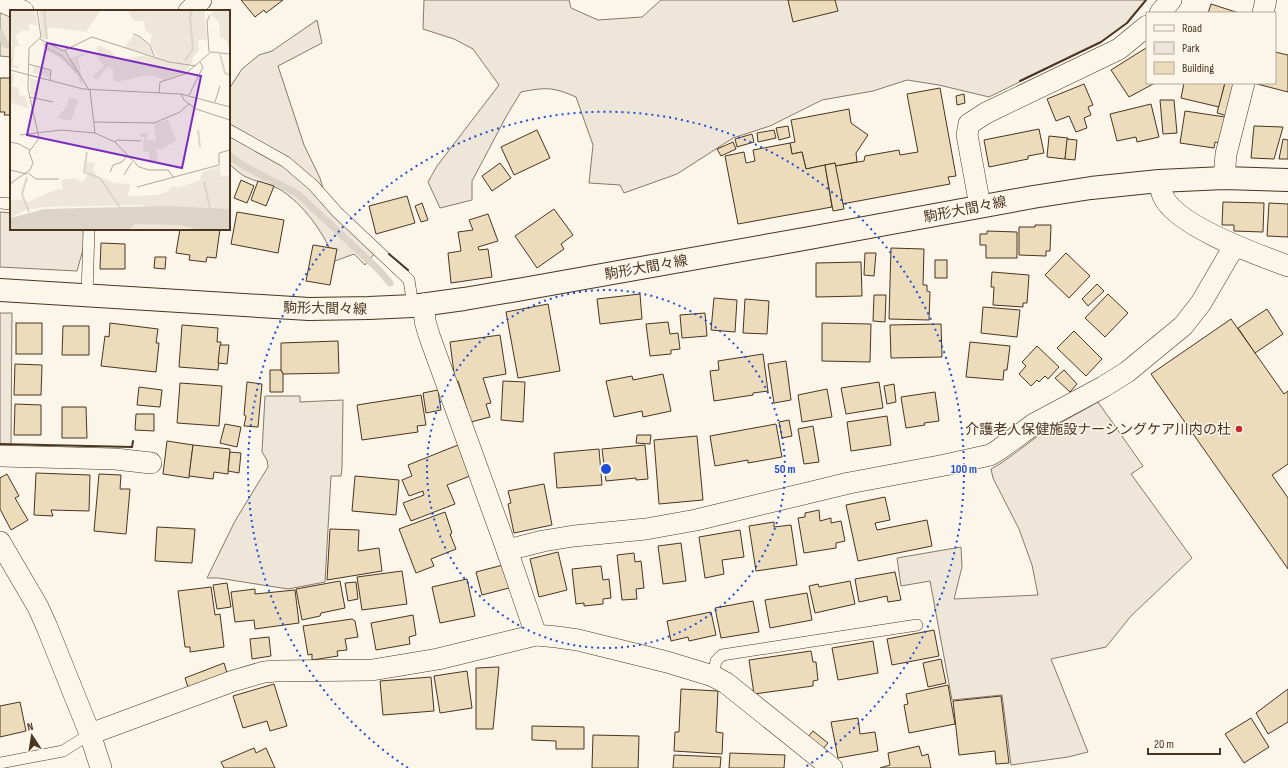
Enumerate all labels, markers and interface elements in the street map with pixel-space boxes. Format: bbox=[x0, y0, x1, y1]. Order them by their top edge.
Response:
inset map bbox=[10, 10, 230, 230]
legend bbox=[1146, 12, 1276, 84]
text: Road bbox=[1182, 21, 1202, 36]
text: Park bbox=[1182, 41, 1200, 56]
text: Building bbox=[1182, 61, 1214, 76]
street label: 駒形大間々線 bbox=[922, 193, 1008, 226]
street label: 駒形大間々線 bbox=[603, 252, 689, 283]
street label: 駒形大間々線 bbox=[283, 299, 367, 318]
place label: 介護老人保健施設ナーシングケア川内の杜 bbox=[965, 421, 1231, 438]
marker: 介護老人保健施設ナーシングケア川内の杜 bbox=[1234, 424, 1244, 434]
centre of rings bbox=[599, 462, 613, 476]
text: 50 m bbox=[775, 462, 795, 477]
text: 100 m bbox=[951, 462, 977, 477]
north arrow bbox=[12, 716, 52, 756]
text: N bbox=[26, 720, 34, 734]
scale bar bbox=[1148, 730, 1220, 756]
text: 20 m bbox=[1154, 737, 1174, 752]

